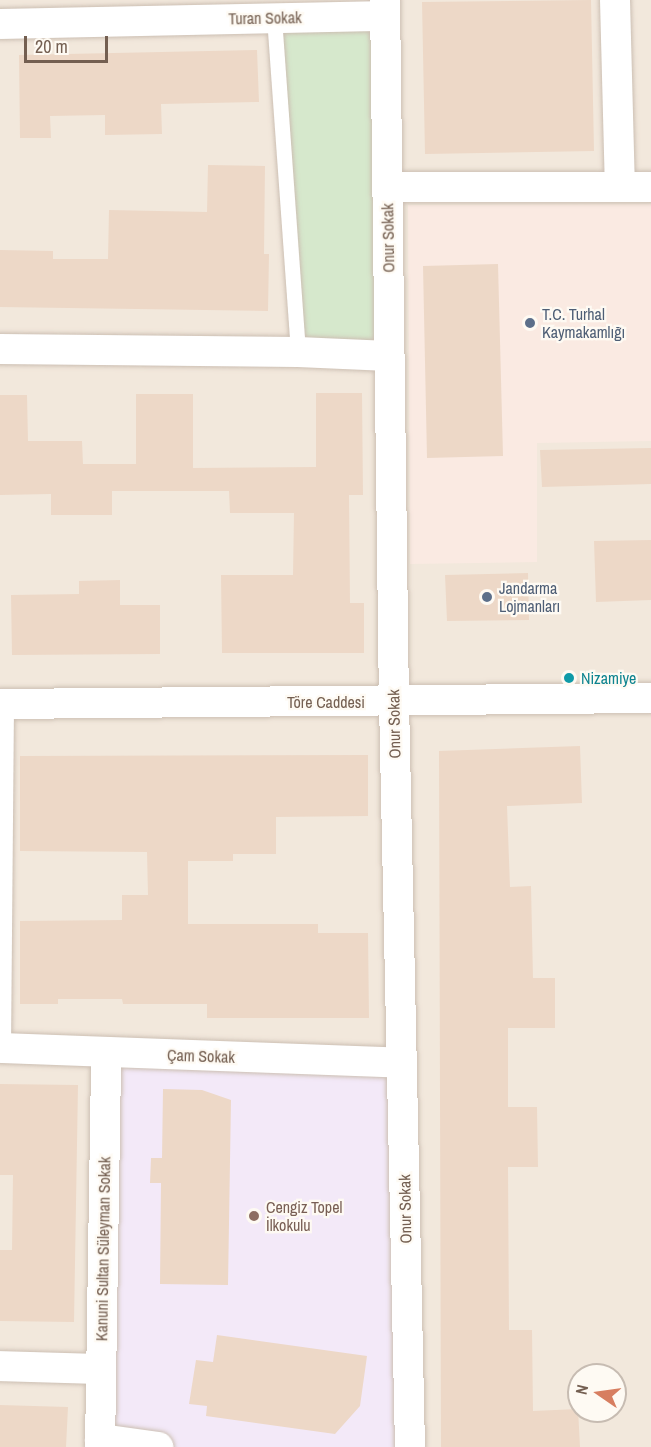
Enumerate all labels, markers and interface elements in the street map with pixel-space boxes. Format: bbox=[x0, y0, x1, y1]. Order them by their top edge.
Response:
street label: Turan Sokak bbox=[228, 8, 302, 28]
scale bar bbox=[27, 24, 111, 62]
text: 20 m bbox=[35, 34, 68, 59]
street label: Onur Sokak bbox=[378, 203, 398, 273]
place label: T.C. Turhal Kaymakamlığı bbox=[542, 304, 625, 342]
marker: T.C. Turhal Kaymakamlığı bbox=[523, 316, 537, 330]
place label: Jandarma Lojmanları bbox=[499, 578, 560, 616]
marker: Jandarma Lojmanları bbox=[480, 590, 494, 604]
place label: Nizamiye bbox=[581, 668, 636, 688]
marker: Nizamiye bbox=[562, 671, 576, 685]
street label: Onur Sokak bbox=[384, 689, 404, 759]
street label: Töre Caddesi bbox=[287, 692, 365, 712]
street label: Çam Sokak bbox=[167, 1045, 235, 1067]
street label: Kanuni Sultan Süleyman Sokak bbox=[92, 1157, 114, 1341]
street label: Onur Sokak bbox=[395, 1174, 415, 1244]
place label: Cengiz Topel İlkokulu bbox=[266, 1197, 343, 1235]
marker: Cengiz Topel İlkokulu bbox=[247, 1209, 261, 1223]
north arrow bbox=[567, 1363, 627, 1423]
text: N bbox=[570, 1382, 593, 1397]

